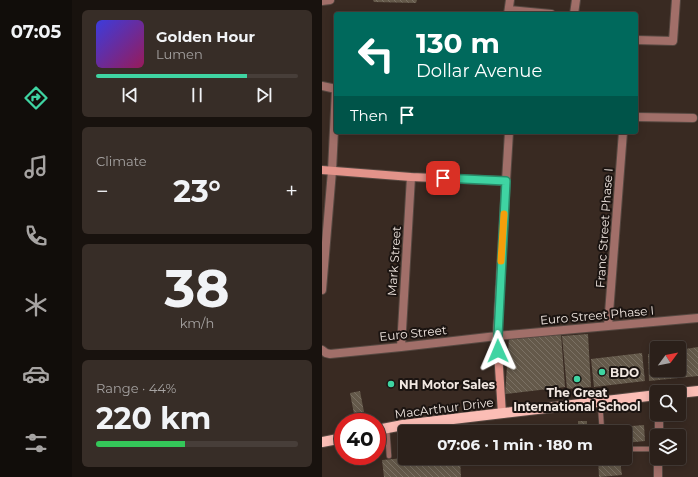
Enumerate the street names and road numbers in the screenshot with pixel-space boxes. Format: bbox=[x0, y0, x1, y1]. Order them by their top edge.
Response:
street label: Franc Street Phase I bbox=[592, 168, 616, 288]
street label: Mark Street bbox=[384, 226, 404, 296]
street label: Euro Street Phase I bbox=[539, 303, 655, 327]
street label: Euro Street bbox=[379, 322, 448, 344]
street label: MacArthur Drive bbox=[394, 395, 494, 421]

